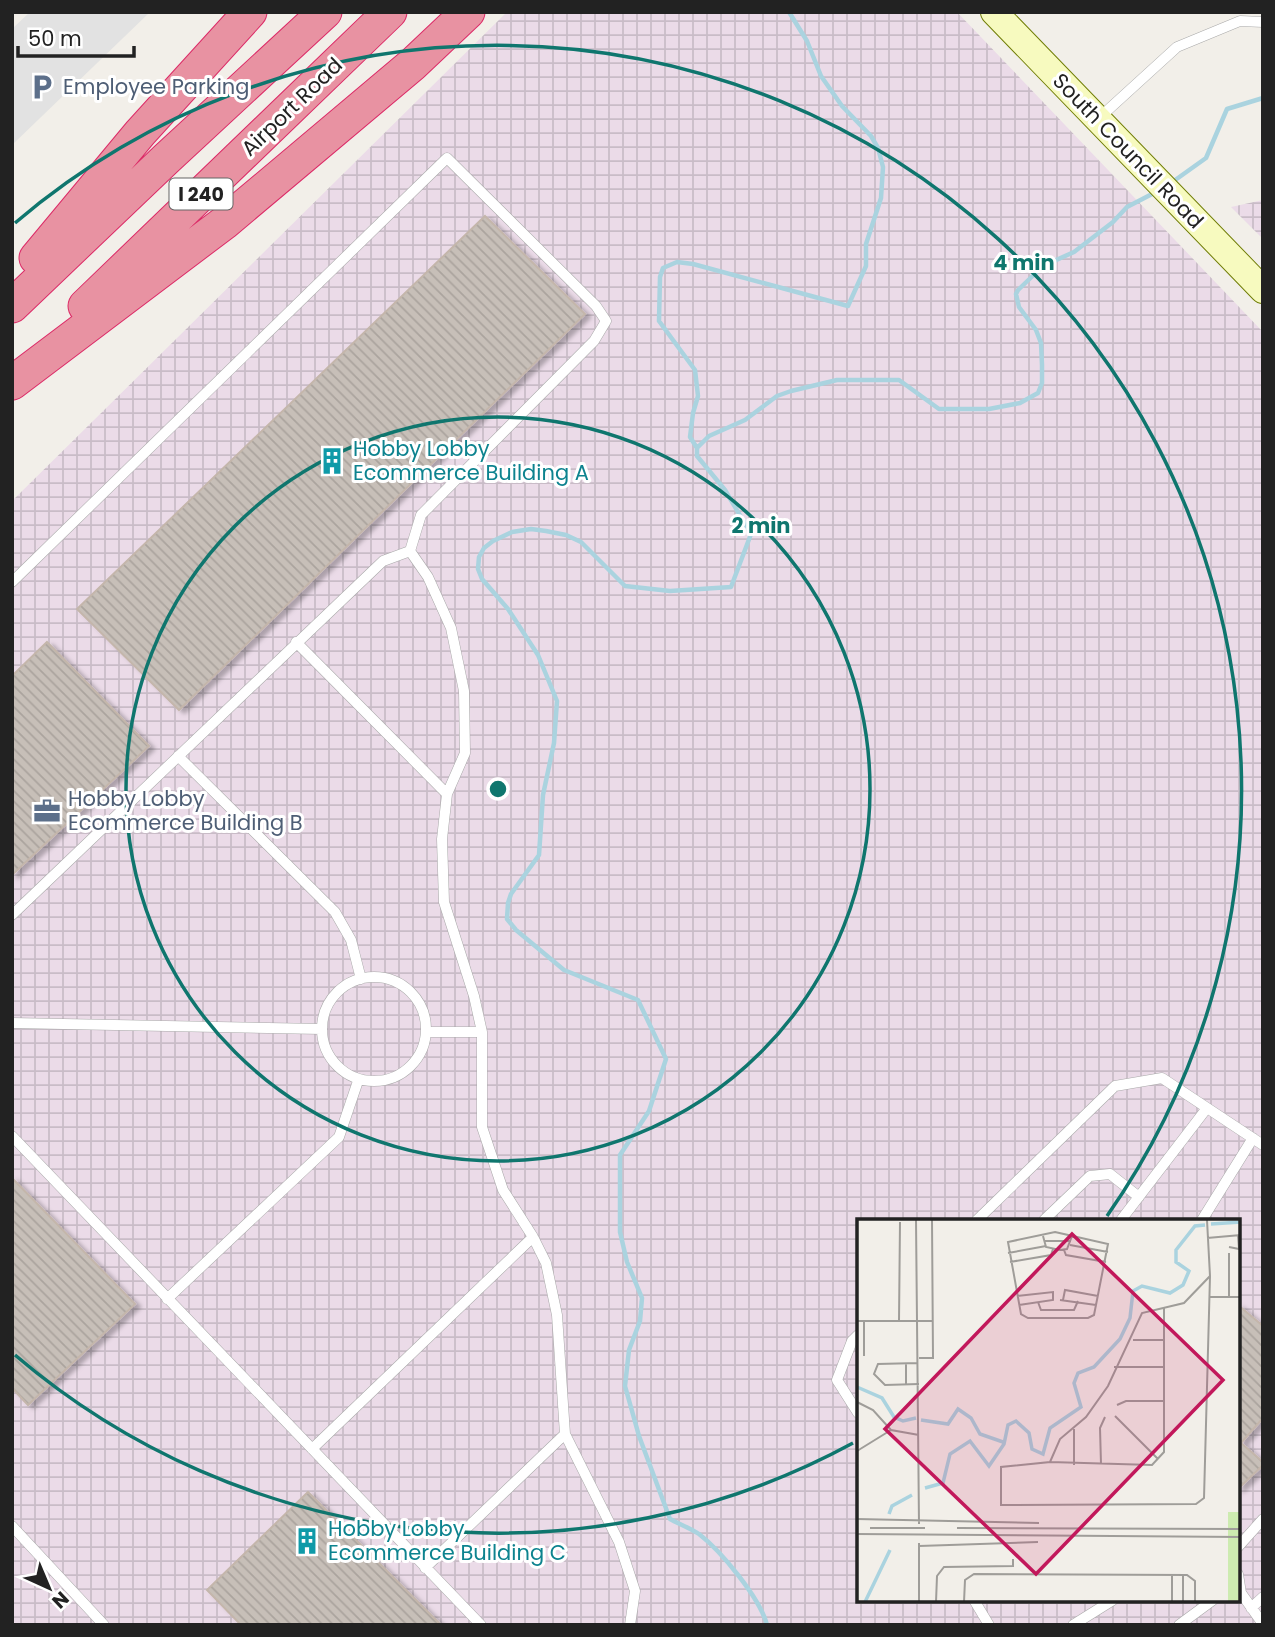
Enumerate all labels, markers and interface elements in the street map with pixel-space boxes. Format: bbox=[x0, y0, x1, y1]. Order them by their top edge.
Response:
scale bar bbox=[18, 14, 133, 58]
text: 50 m bbox=[28, 24, 82, 53]
street label: Airport Road bbox=[235, 51, 349, 162]
street label: South Council Road bbox=[1046, 67, 1210, 235]
parking icon: Employee Parking bbox=[27, 72, 57, 102]
place label: Employee Parking bbox=[63, 72, 249, 101]
road number: I 240 bbox=[170, 178, 232, 210]
text: 4 min bbox=[993, 248, 1055, 277]
place label: Hobby Lobby Ecommerce Building A bbox=[353, 434, 589, 487]
building icon: Hobby Lobby Ecommerce Building A bbox=[317, 446, 347, 476]
text: 2 min bbox=[731, 511, 791, 540]
centre of rings bbox=[486, 777, 510, 801]
place label: Hobby Lobby Ecommerce Building B bbox=[68, 784, 303, 837]
office icon: Hobby Lobby Ecommerce Building B bbox=[32, 796, 62, 826]
inset map bbox=[857, 1219, 1240, 1602]
place label: Hobby Lobby Ecommerce Building C bbox=[328, 1514, 566, 1567]
building icon: Hobby Lobby Ecommerce Building C bbox=[292, 1526, 322, 1556]
north arrow bbox=[14, 1553, 84, 1623]
text: N bbox=[46, 1585, 75, 1615]

